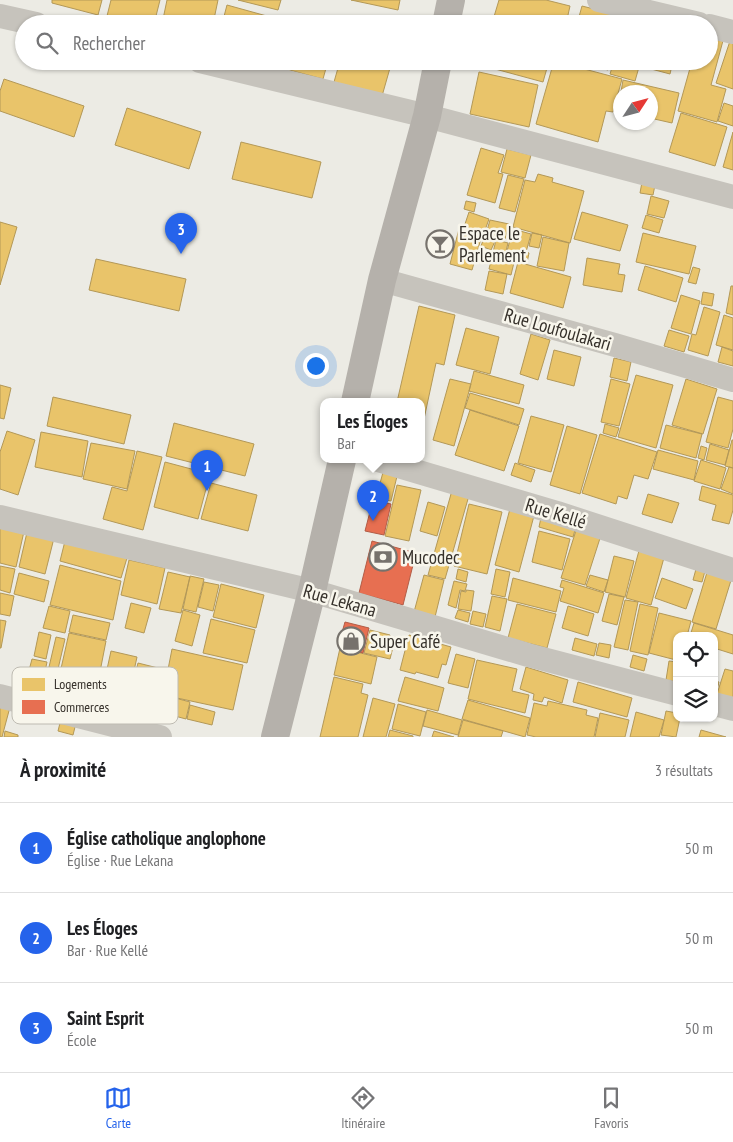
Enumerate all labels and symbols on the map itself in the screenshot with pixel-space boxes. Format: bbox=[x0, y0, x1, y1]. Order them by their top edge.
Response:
north arrow bbox=[613, 85, 658, 130]
pin: 3 bbox=[165, 213, 197, 254]
place label: Espace le Parlement bbox=[459, 221, 527, 267]
bar icon: Espace le Parlement bbox=[425, 229, 455, 259]
street label: Rue Loufoulakari bbox=[502, 302, 614, 356]
your location bbox=[303, 353, 329, 379]
pin: 1 bbox=[191, 450, 223, 491]
pin: 2 bbox=[357, 480, 389, 521]
street label: Rue Kellé bbox=[523, 492, 589, 534]
bank icon: Mucodec bbox=[368, 542, 398, 572]
place label: Mucodec bbox=[402, 545, 460, 569]
street label: Rue Lekana bbox=[301, 578, 379, 622]
shop icon: Super Café bbox=[336, 626, 366, 656]
place label: Super Café bbox=[370, 629, 441, 653]
legend bbox=[12, 667, 178, 724]
text: Logements bbox=[54, 675, 107, 693]
text: Commerces bbox=[54, 698, 109, 716]

